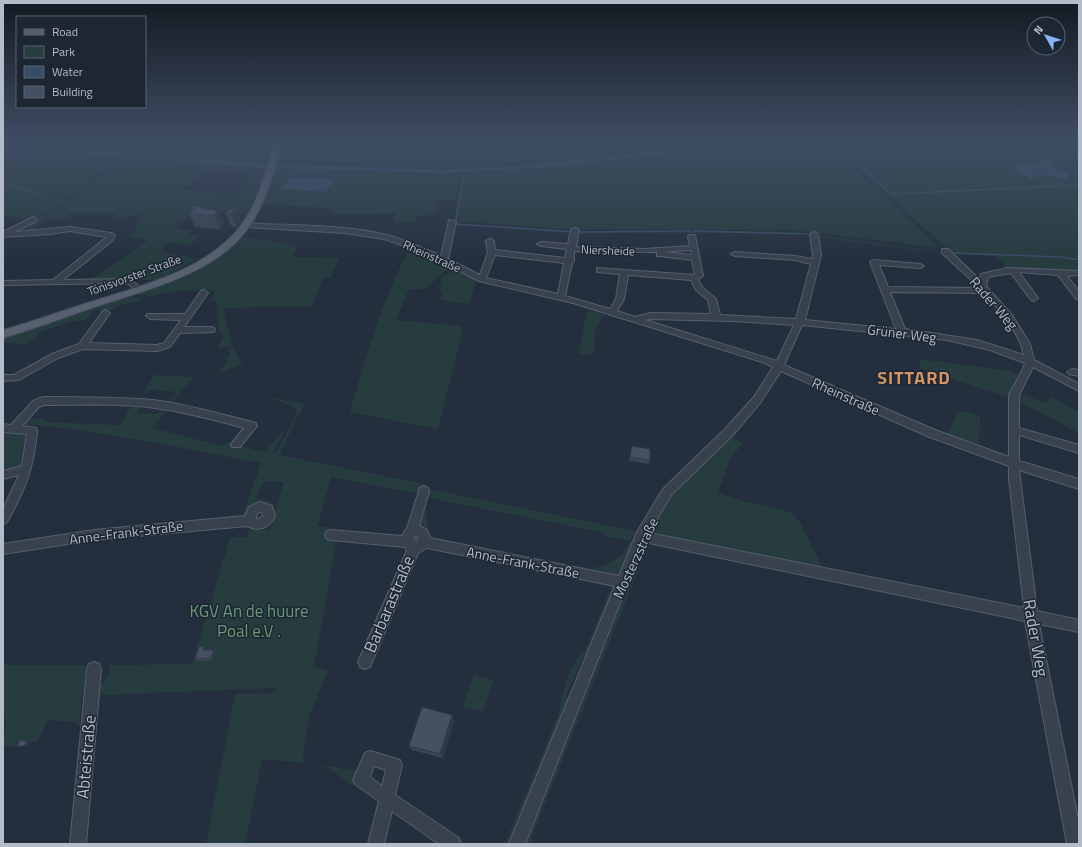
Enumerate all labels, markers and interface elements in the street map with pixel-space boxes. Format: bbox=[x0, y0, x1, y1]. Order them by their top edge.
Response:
legend bbox=[16, 16, 146, 108]
north arrow bbox=[1026, 16, 1066, 56]
text: Road bbox=[52, 22, 78, 41]
text: N bbox=[1030, 22, 1047, 38]
text: Park bbox=[52, 42, 75, 61]
text: Water bbox=[52, 62, 83, 81]
text: Building bbox=[52, 82, 93, 101]
street label: Rheinstraße bbox=[400, 235, 464, 277]
street label: Niersheide bbox=[581, 240, 635, 260]
street label: Tönisvorster Straße bbox=[84, 249, 184, 301]
street label: Rader Weg bbox=[965, 272, 1023, 334]
street label: Grüner Weg bbox=[866, 318, 938, 348]
district label: SITTARD bbox=[877, 364, 951, 391]
street label: Rheinstraße bbox=[809, 372, 883, 420]
street label: Mosterzstraße bbox=[607, 514, 663, 602]
street label: Anne-Frank-Straße bbox=[68, 515, 184, 549]
street label: Anne-Frank-Straße bbox=[465, 541, 581, 583]
street label: Barbarastraße bbox=[357, 551, 421, 657]
street label: Rader Weg bbox=[1016, 597, 1056, 679]
park label: KGV An de huure Poal e.V . bbox=[189, 598, 309, 644]
street label: Abteistraße bbox=[69, 714, 103, 800]

